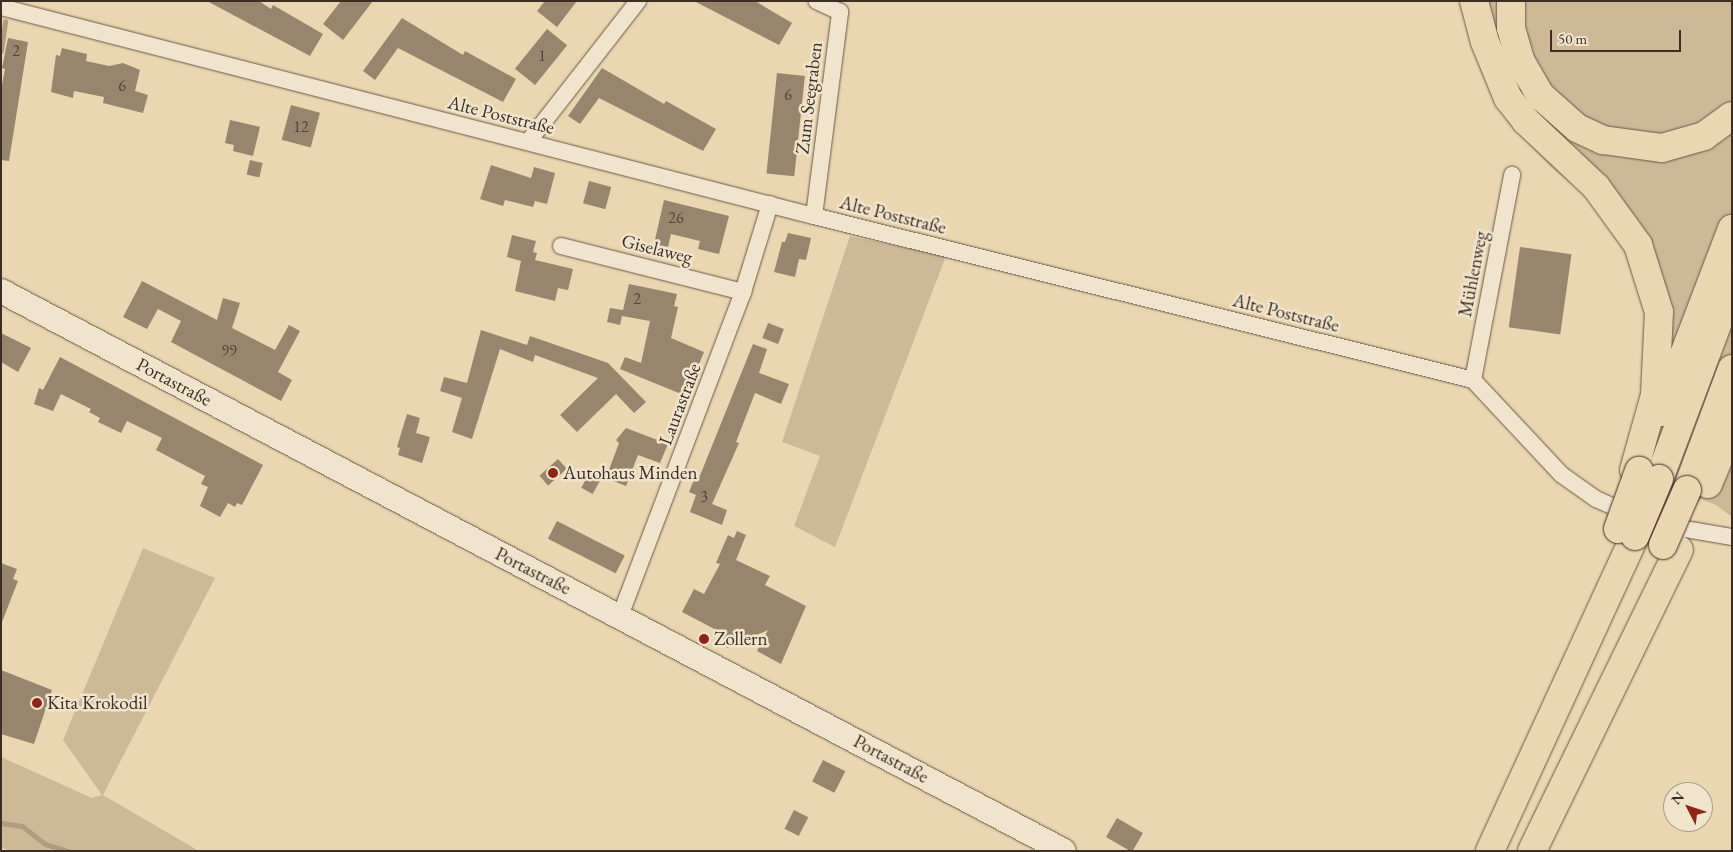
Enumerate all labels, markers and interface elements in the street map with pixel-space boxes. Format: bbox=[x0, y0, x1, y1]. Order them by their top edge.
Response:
scale bar bbox=[1553, 20, 1684, 52]
text: 50 m bbox=[1558, 29, 1587, 48]
house number: 2 bbox=[12, 41, 20, 61]
street label: Zum Seegraben bbox=[791, 41, 827, 155]
house number: 1 bbox=[538, 46, 546, 66]
house number: 6 bbox=[118, 76, 126, 96]
house number: 6 bbox=[784, 85, 792, 105]
street label: Alte Poststraße bbox=[445, 91, 557, 139]
house number: 12 bbox=[293, 117, 309, 137]
street label: Alte Poststraße bbox=[837, 191, 949, 239]
house number: 26 bbox=[668, 208, 684, 228]
street label: Giselaweg bbox=[619, 229, 695, 269]
street label: Mühlenweg bbox=[1454, 229, 1492, 319]
house number: 2 bbox=[633, 289, 641, 309]
street label: Alte Poststraße bbox=[1230, 289, 1342, 337]
house number: 99 bbox=[221, 341, 237, 361]
street label: Portastraße bbox=[133, 353, 215, 411]
street label: Laurastraße bbox=[654, 360, 706, 448]
place label: Autohaus Minden bbox=[563, 462, 697, 484]
marker: Autohaus Minden bbox=[547, 467, 559, 479]
house number: 3 bbox=[700, 487, 708, 507]
street label: Portastraße bbox=[491, 542, 575, 600]
place label: Zollern bbox=[714, 628, 767, 650]
marker: Zollern bbox=[698, 633, 710, 645]
place label: Kita Krokodil bbox=[47, 692, 147, 714]
marker: Kita Krokodil bbox=[31, 697, 43, 709]
street label: Portastraße bbox=[850, 730, 932, 788]
north arrow bbox=[1663, 782, 1713, 832]
text: N bbox=[1667, 788, 1688, 808]

